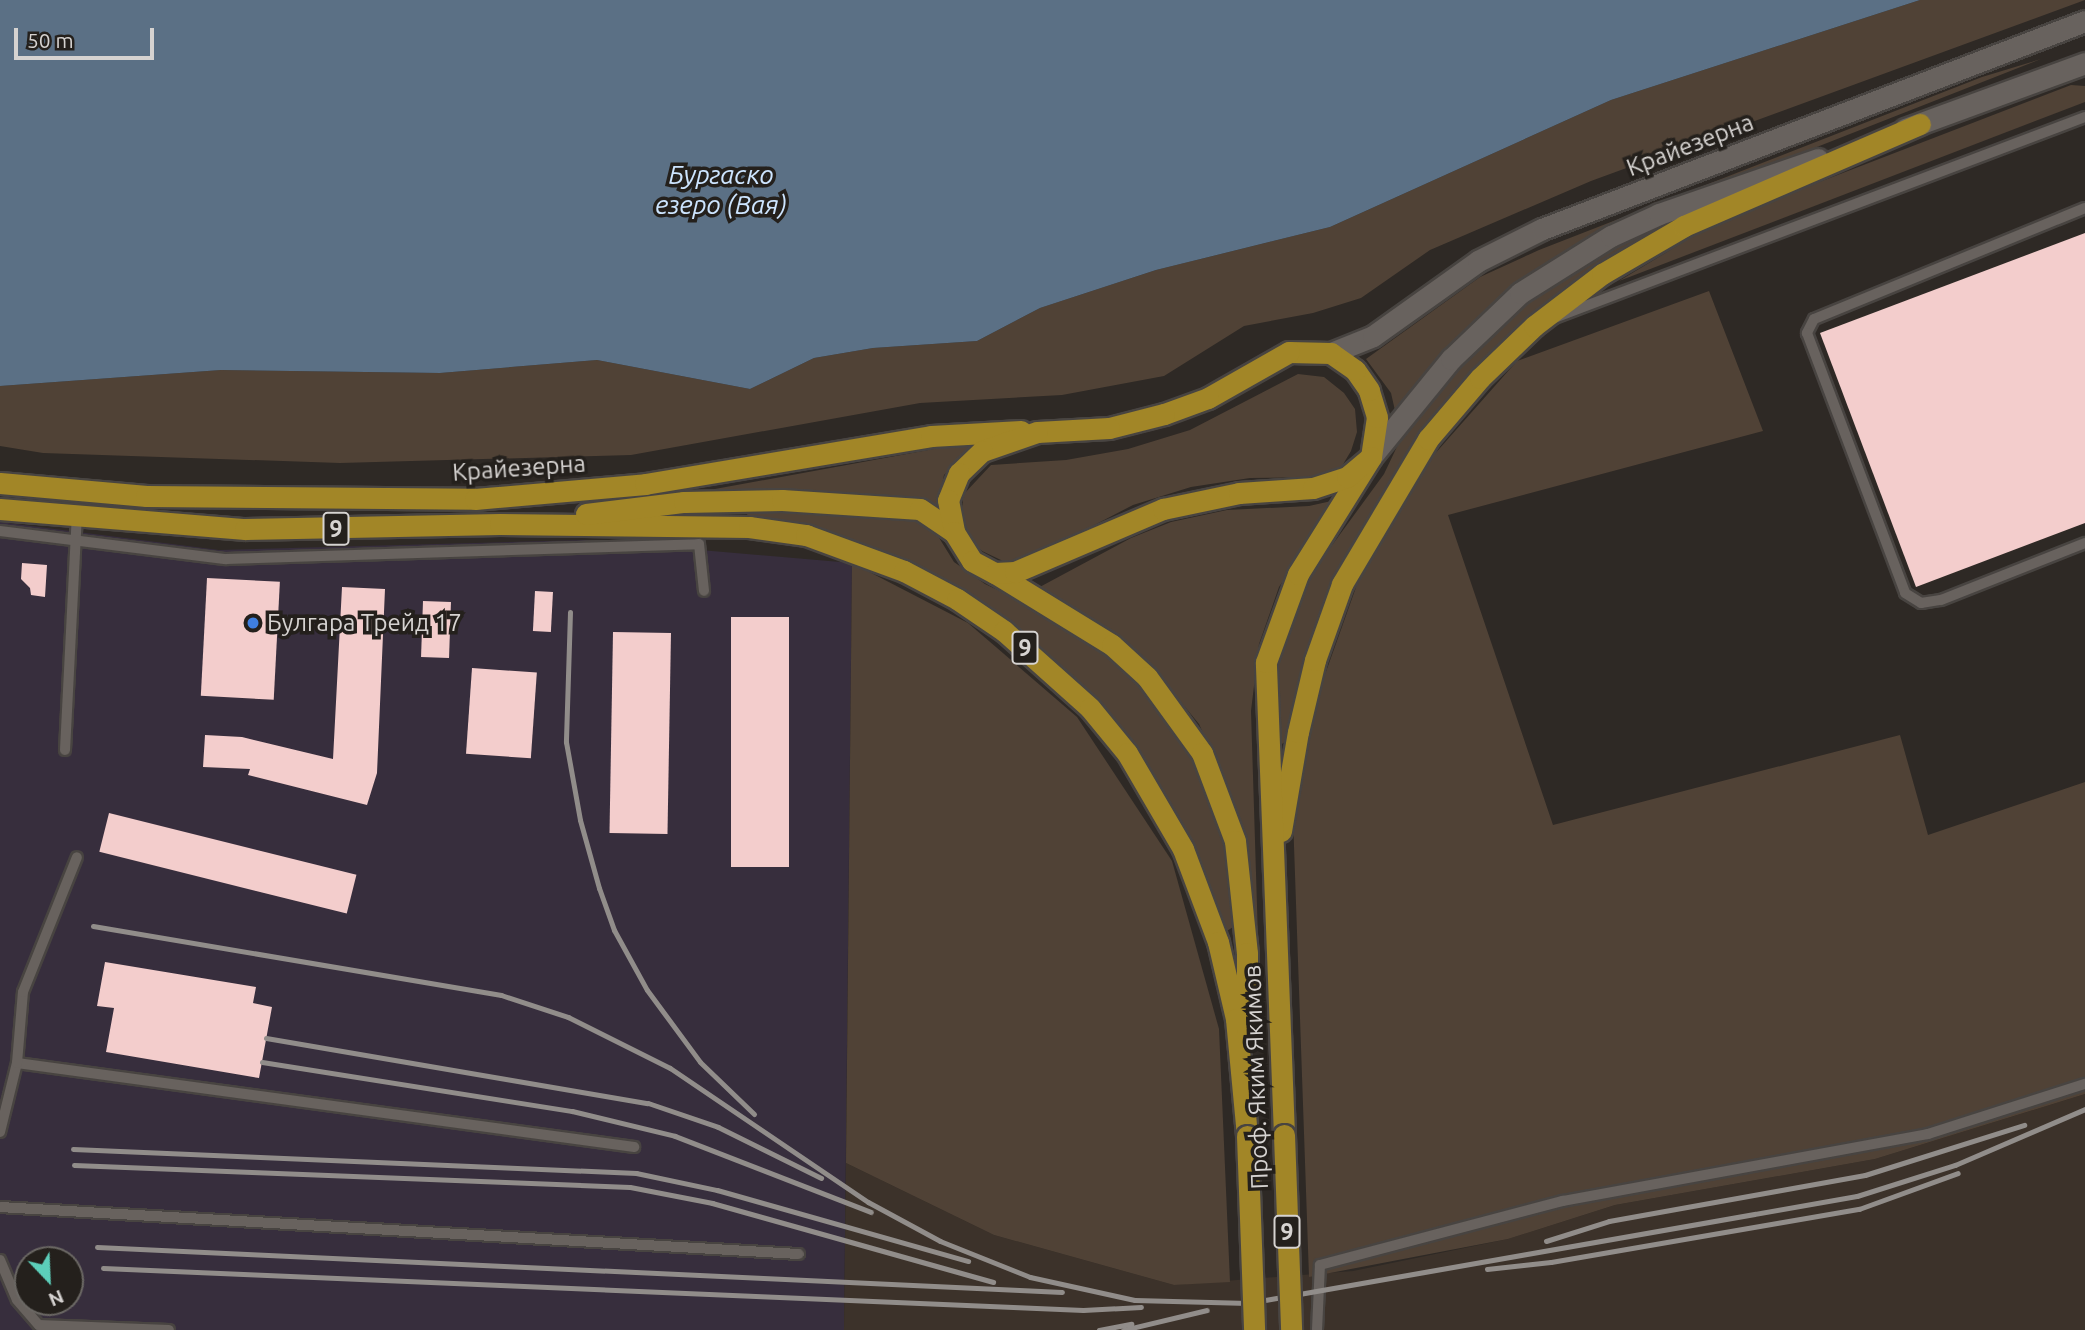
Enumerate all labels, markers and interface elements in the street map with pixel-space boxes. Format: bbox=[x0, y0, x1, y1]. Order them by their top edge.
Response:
scale bar bbox=[18, 14, 158, 58]
text: 50 m bbox=[27, 28, 74, 52]
street label: Крайезерна bbox=[1622, 108, 1758, 182]
water label: Бургаско езеро (Вая) bbox=[655, 159, 787, 220]
street label: Крайезерна bbox=[451, 449, 587, 487]
road number: 9 bbox=[322, 509, 350, 548]
place label: Булгара Трейд 17 bbox=[267, 609, 462, 637]
marker: Булгара Трейд 17 bbox=[245, 615, 261, 631]
road number: 9 bbox=[1011, 628, 1039, 668]
street label: Проф. Яким Якимов bbox=[1238, 964, 1274, 1190]
road number: 9 bbox=[1273, 1212, 1301, 1252]
north arrow bbox=[14, 1246, 84, 1316]
text: N bbox=[46, 1286, 67, 1311]

